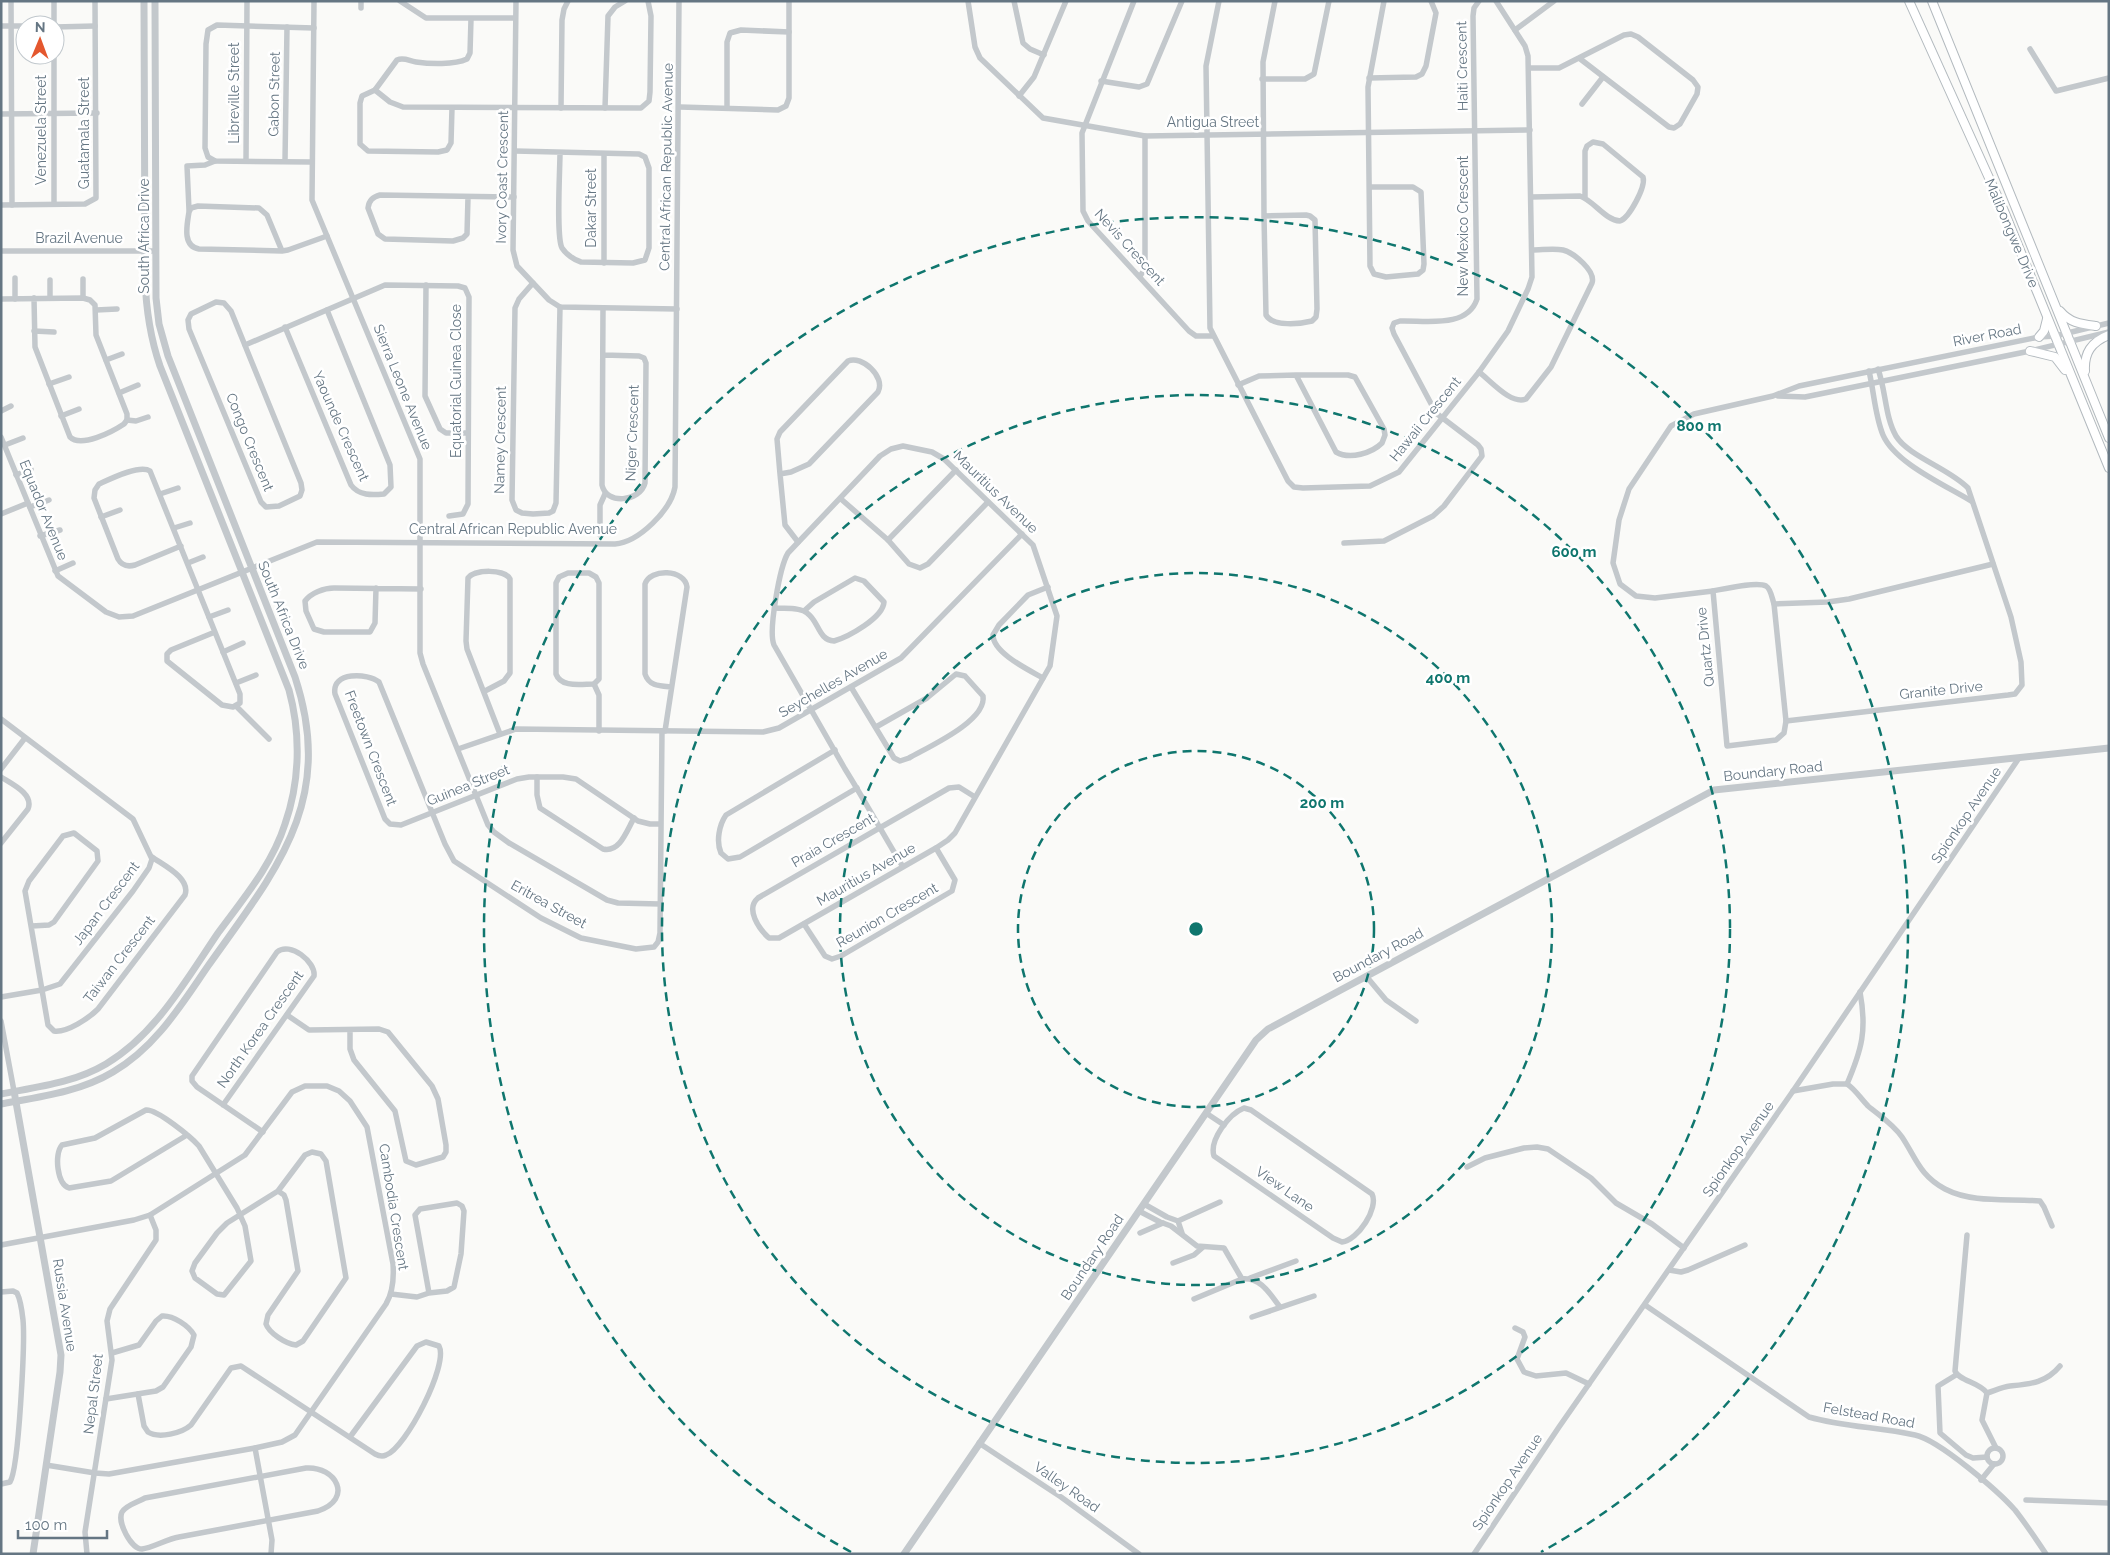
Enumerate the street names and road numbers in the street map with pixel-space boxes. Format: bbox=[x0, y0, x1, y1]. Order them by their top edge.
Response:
street label: Haiti Crescent bbox=[1453, 20, 1471, 111]
street label: Libreville Street bbox=[226, 42, 242, 144]
street label: Gabon Street bbox=[265, 51, 283, 137]
street label: Central African Republic Avenue bbox=[656, 63, 676, 271]
street label: Venezuela Street bbox=[33, 75, 49, 185]
street label: Guatamala Street bbox=[76, 76, 92, 189]
street label: Ivory Coast Crescent bbox=[493, 110, 511, 244]
street label: Antigua Street bbox=[1167, 114, 1259, 130]
street label: New Mexico Crescent bbox=[1455, 155, 1471, 296]
street label: Dakar Street bbox=[583, 168, 599, 248]
street label: Malibongwe Drive bbox=[1982, 176, 2042, 290]
street label: South Africa Drive bbox=[136, 178, 152, 294]
street label: Nevis Crescent bbox=[1091, 205, 1169, 289]
street label: Brazil Avenue bbox=[35, 230, 123, 246]
street label: Equatorial Guinea Close bbox=[448, 304, 464, 458]
street label: River Road bbox=[1951, 321, 2023, 349]
street label: Sierra Leone Avenue bbox=[370, 322, 436, 452]
street label: Yaounde Crescent bbox=[310, 369, 373, 484]
street label: Hawaii Crescent bbox=[1386, 373, 1464, 464]
street label: Niger Crescent bbox=[622, 384, 642, 482]
street label: Namey Crescent bbox=[491, 386, 509, 494]
street label: Congo Crescent bbox=[223, 391, 277, 494]
street label: Mauritius Avenue bbox=[950, 448, 1042, 536]
street label: Equador Avenue bbox=[17, 457, 71, 563]
street label: Central African Republic Avenue bbox=[409, 521, 617, 537]
street label: South Africa Drive bbox=[255, 559, 313, 671]
street label: Quartz Drive bbox=[1693, 606, 1717, 688]
street label: Seychelles Avenue bbox=[776, 645, 890, 721]
street label: Granite Drive bbox=[1899, 678, 1983, 702]
street label: Freetown Crescent bbox=[342, 688, 401, 808]
street label: Boundary Road bbox=[1723, 758, 1823, 784]
street label: Guinea Street bbox=[424, 761, 512, 809]
street label: Spionkop Avenue bbox=[1928, 764, 2004, 866]
street label: Praia Crescent bbox=[789, 810, 878, 870]
street label: Mauritius Avenue bbox=[814, 839, 918, 909]
street label: Japan Crescent bbox=[69, 858, 143, 948]
street label: Eritrea Street bbox=[508, 877, 590, 932]
street label: Reunion Crescent bbox=[833, 879, 941, 951]
street label: Taiwan Crescent bbox=[80, 912, 158, 1006]
street label: Boundary Road bbox=[1330, 925, 1426, 985]
street label: North Korea Crescent bbox=[214, 967, 307, 1091]
street label: Spionkop Avenue bbox=[1699, 1098, 1777, 1200]
street label: Cambodia Crescent bbox=[376, 1143, 412, 1272]
street label: View Lane bbox=[1253, 1163, 1317, 1215]
street label: Boundary Road bbox=[1057, 1211, 1127, 1303]
street label: Russia Avenue bbox=[50, 1257, 80, 1353]
street label: Nepal Street bbox=[80, 1353, 106, 1435]
street label: Felstead Road bbox=[1822, 1399, 1916, 1431]
street label: Spionkop Avenue bbox=[1469, 1431, 1545, 1533]
street label: Valley Road bbox=[1031, 1459, 1103, 1515]

